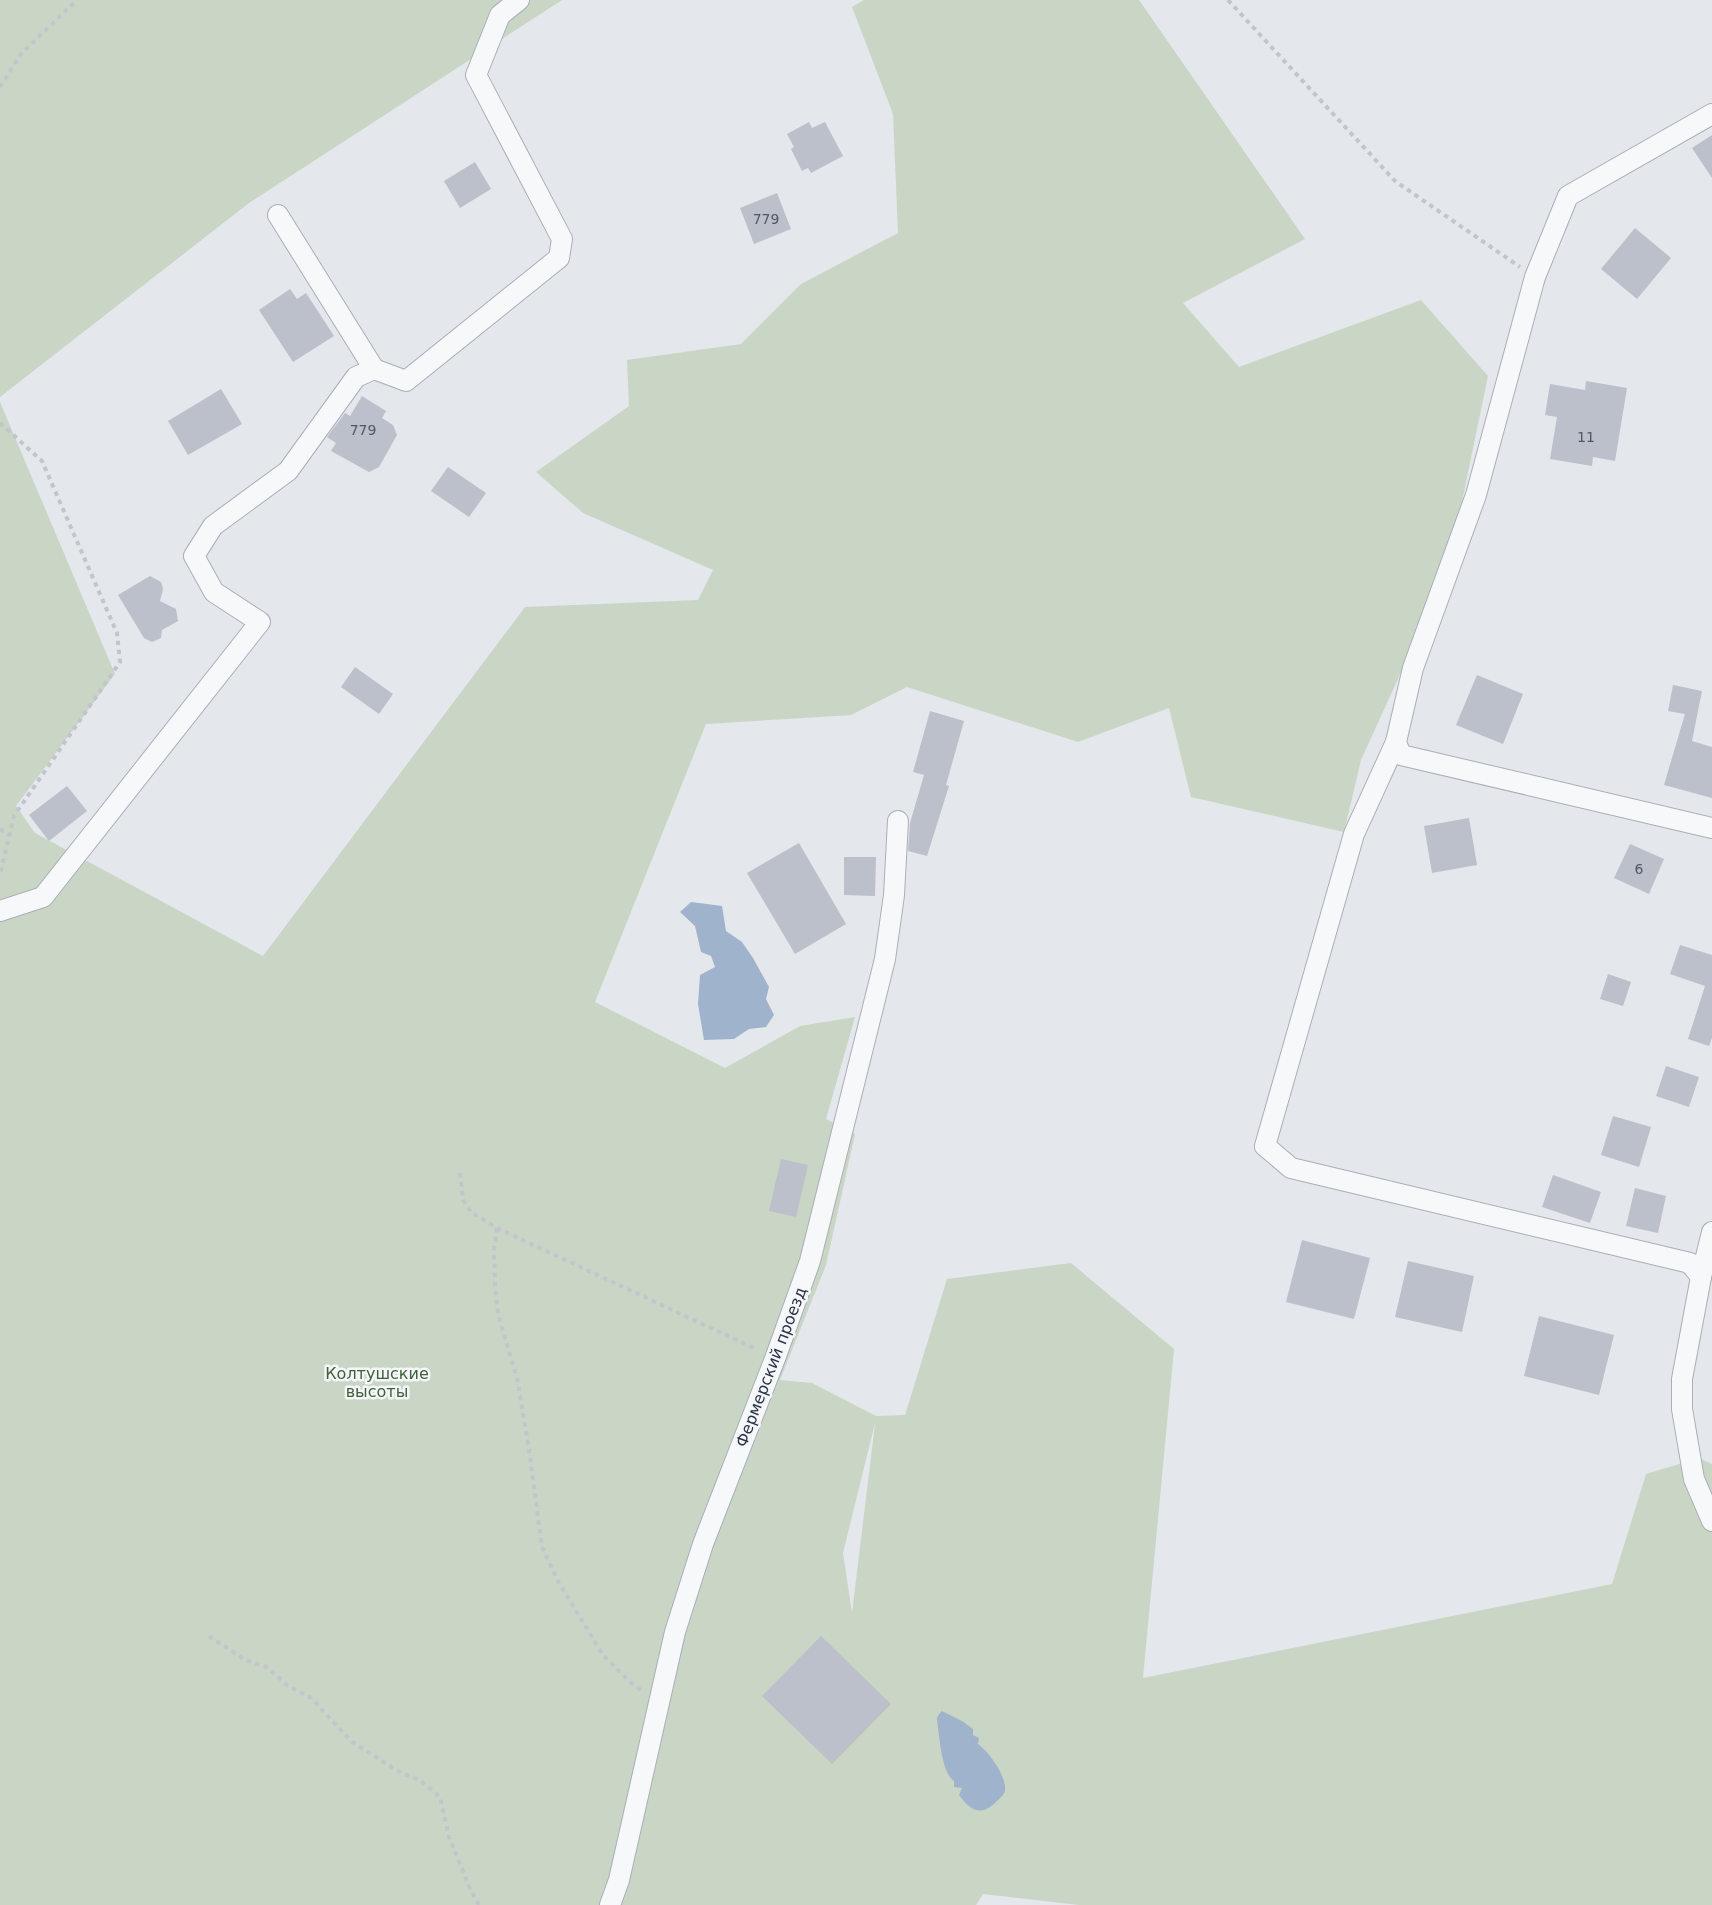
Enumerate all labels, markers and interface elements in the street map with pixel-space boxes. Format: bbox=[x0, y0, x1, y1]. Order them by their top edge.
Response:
house number: 779 bbox=[753, 211, 779, 227]
house number: 779 bbox=[350, 422, 376, 438]
house number: 11 bbox=[1577, 429, 1595, 445]
house number: 6 bbox=[1635, 861, 1644, 877]
street label: Фермерский проезд bbox=[732, 1284, 810, 1450]
park label: Колтушские высоты bbox=[325, 1364, 429, 1401]

